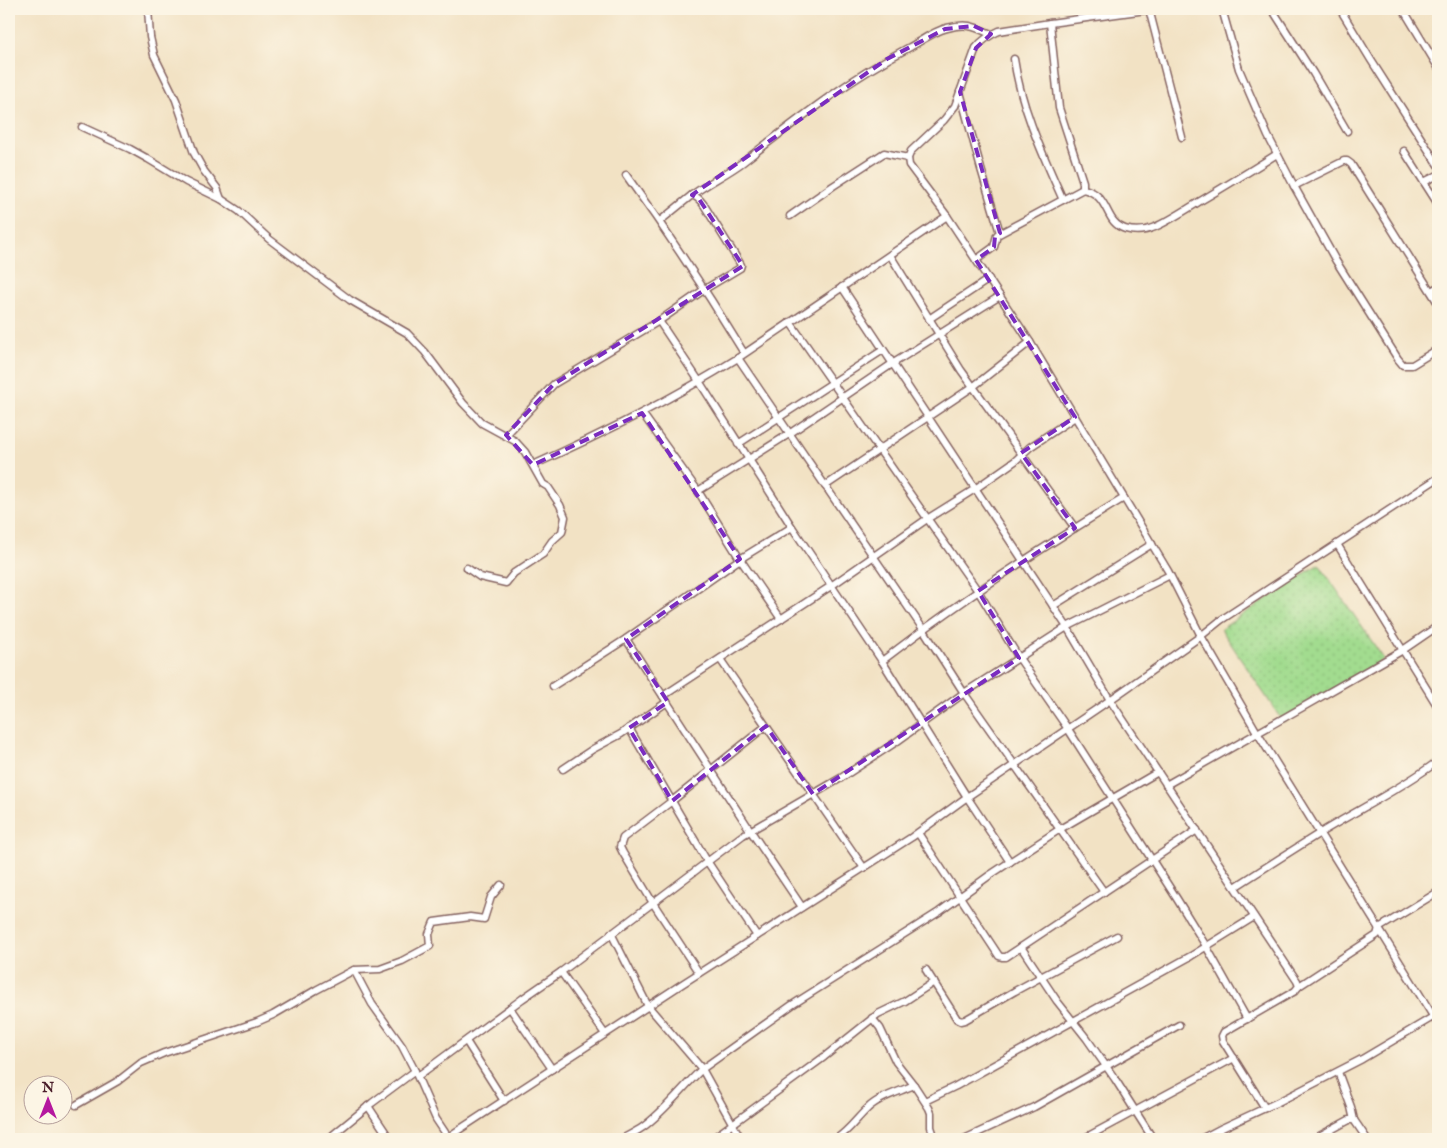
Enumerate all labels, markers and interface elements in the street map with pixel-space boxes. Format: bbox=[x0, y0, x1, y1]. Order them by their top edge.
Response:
north arrow bbox=[22, 1076, 72, 1126]
text: N bbox=[41, 1079, 54, 1097]

